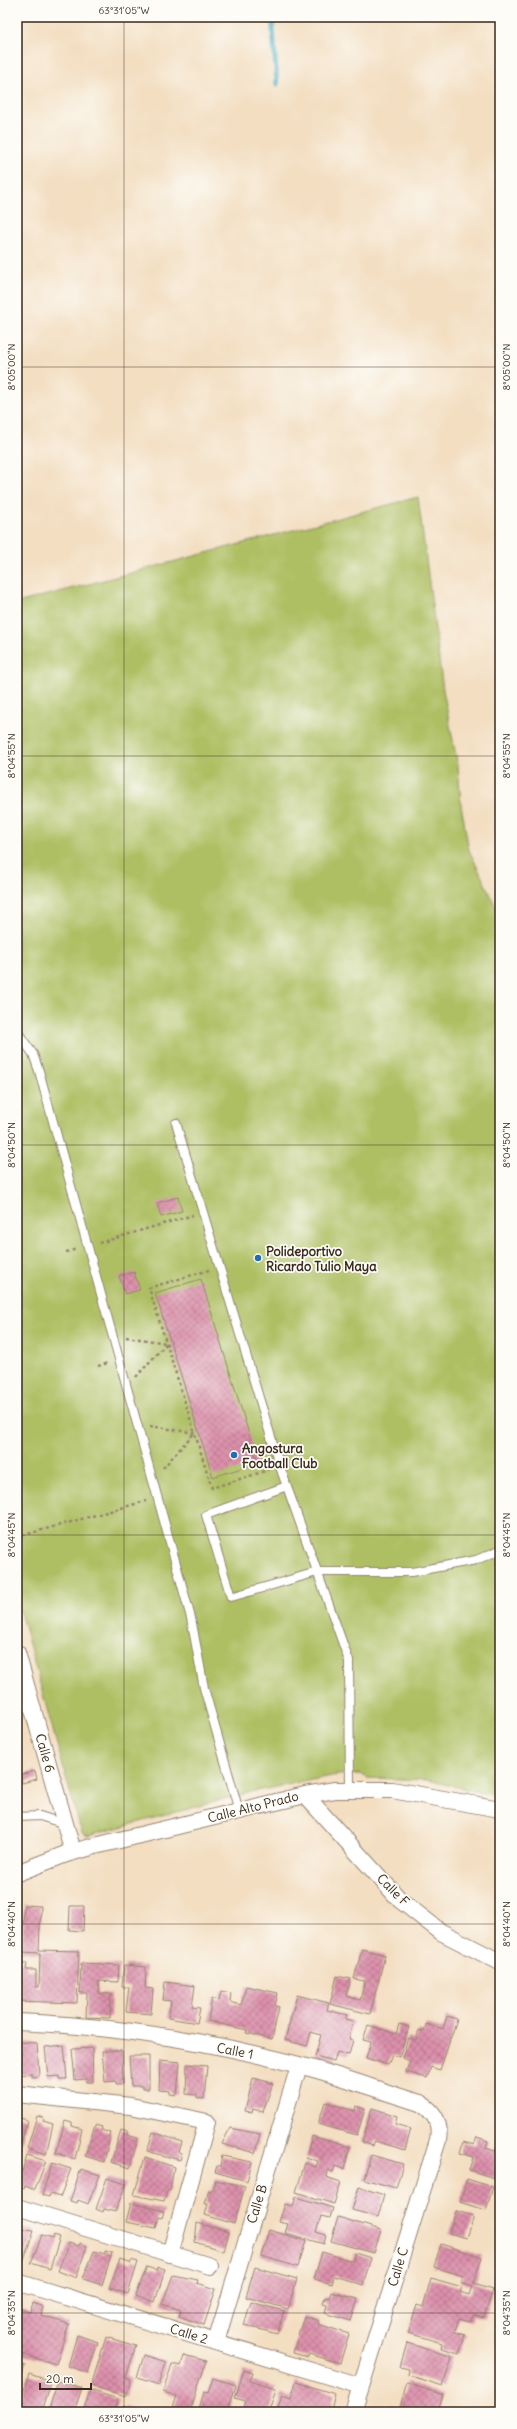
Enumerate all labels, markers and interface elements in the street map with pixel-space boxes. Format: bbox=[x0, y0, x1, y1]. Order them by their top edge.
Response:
text: 63°31'05"W bbox=[98, 4, 150, 17]
text: 8°05'00"N bbox=[5, 344, 18, 390]
text: 8°05'00"N bbox=[500, 344, 513, 390]
text: 8°04'55"N bbox=[5, 733, 18, 779]
text: 8°04'55"N bbox=[500, 733, 513, 779]
text: 8°04'50"N bbox=[5, 1122, 18, 1168]
text: 8°04'50"N bbox=[500, 1122, 513, 1168]
place label: Polideportivo Ricardo Tulio Maya bbox=[266, 1243, 377, 1275]
marker: Polideportivo Ricardo Tulio Maya bbox=[253, 1253, 263, 1263]
place label: Angostura Football Club bbox=[242, 1440, 317, 1472]
marker: Angostura Football Club bbox=[229, 1450, 239, 1460]
text: 8°04'45"N bbox=[5, 1513, 18, 1557]
text: 8°04'45"N bbox=[500, 1513, 513, 1557]
street label: Calle 6 bbox=[31, 1732, 59, 1774]
street label: Calle Alto Prado bbox=[206, 1787, 300, 1827]
street label: Calle F bbox=[373, 1870, 413, 1910]
text: 8°04'40"N bbox=[5, 1901, 18, 1947]
text: 8°04'40"N bbox=[500, 1901, 513, 1947]
street label: Calle 1 bbox=[215, 2039, 255, 2063]
street label: Calle B bbox=[243, 2182, 271, 2226]
street label: Calle C bbox=[384, 2245, 412, 2289]
text: 8°04'35"N bbox=[5, 2290, 18, 2336]
text: 8°04'35"N bbox=[500, 2290, 513, 2336]
street label: Calle 2 bbox=[168, 2320, 210, 2348]
scale bar bbox=[40, 2365, 91, 2391]
text: 20 m bbox=[46, 2371, 74, 2386]
text: 63°31'05"W bbox=[98, 2412, 150, 2425]

